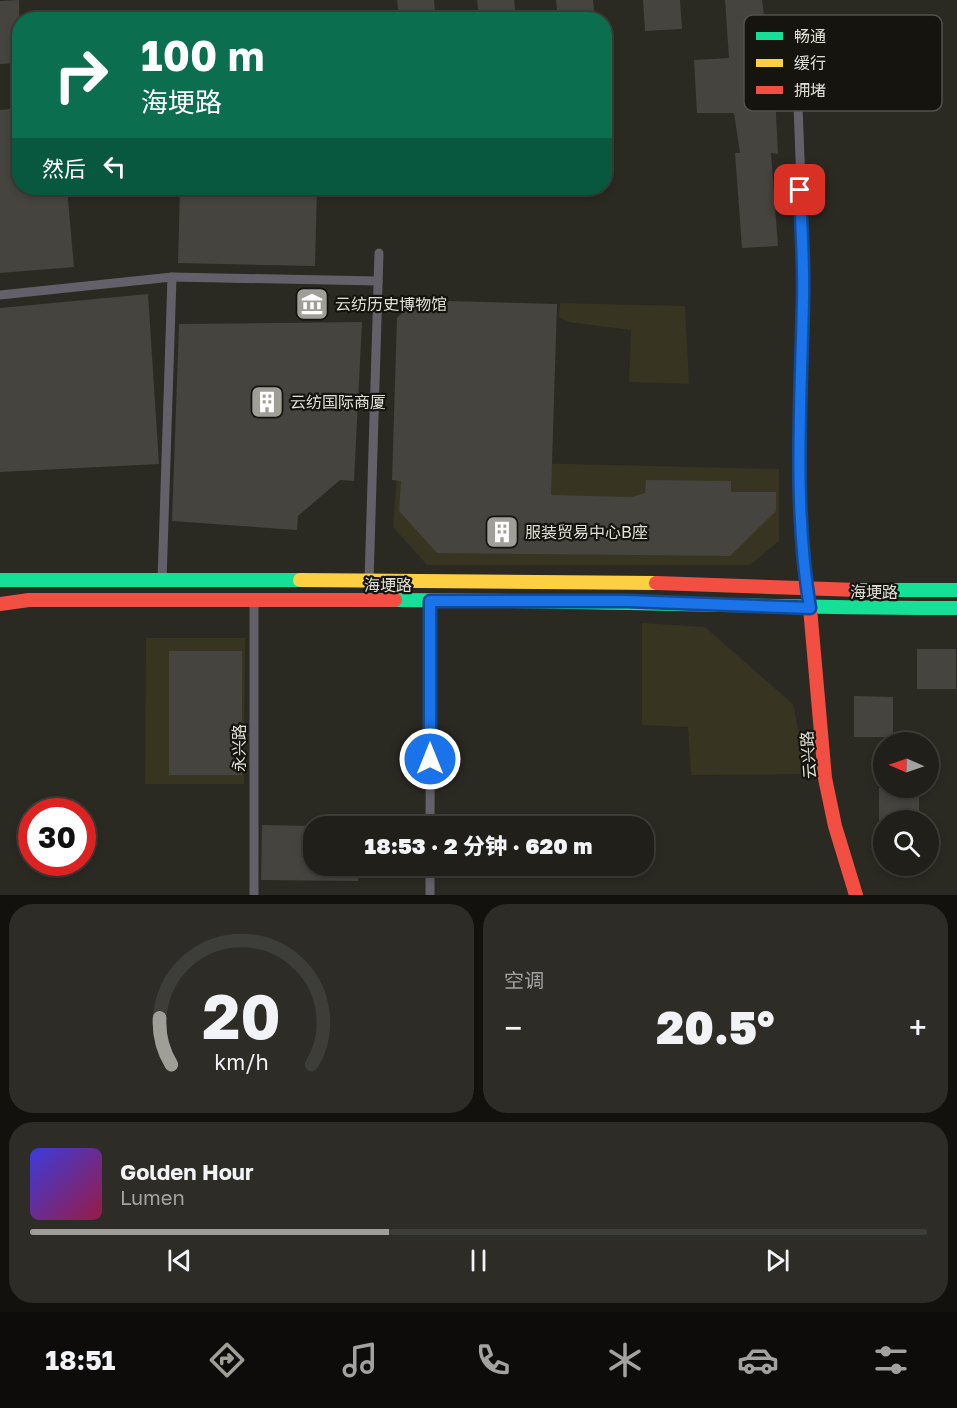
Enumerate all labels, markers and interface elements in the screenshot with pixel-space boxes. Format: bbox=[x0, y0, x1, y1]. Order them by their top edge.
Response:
legend bbox=[744, 15, 942, 111]
text: 畅通 bbox=[794, 26, 826, 46]
text: 100 m bbox=[141, 30, 264, 80]
icon: right bbox=[42, 36, 120, 114]
text: 缓行 bbox=[794, 53, 826, 73]
text: 拥堵 bbox=[794, 80, 826, 100]
text: 海埂路 bbox=[141, 86, 222, 118]
icon: left bbox=[98, 150, 131, 183]
text: 然后 bbox=[42, 155, 86, 182]
pin bbox=[774, 164, 825, 215]
icon: arrive bbox=[783, 173, 816, 206]
museum icon: 云纺历史博物馆 bbox=[294, 286, 330, 322]
place label: 云纺历史博物馆 bbox=[335, 294, 447, 314]
building icon: 云纺国际商厦 bbox=[249, 384, 285, 420]
place label: 云纺国际商厦 bbox=[290, 392, 386, 412]
building icon: 服装贸易中心B座 bbox=[484, 514, 520, 550]
place label: 服装贸易中心B座 bbox=[525, 522, 648, 542]
street label: 海埂路 bbox=[364, 575, 412, 595]
street label: 海埂路 bbox=[850, 582, 898, 602]
street label: 永兴路 bbox=[229, 724, 249, 772]
position arrow bbox=[398, 727, 462, 791]
street label: 云兴路 bbox=[796, 730, 820, 780]
north arrow bbox=[873, 732, 939, 798]
map controls bbox=[873, 732, 939, 876]
speed limit sign: 30 bbox=[18, 798, 96, 876]
button: search bbox=[873, 810, 939, 876]
text: 18:53 · 2 分钟 · 620 m bbox=[365, 832, 592, 859]
text: 空调 bbox=[504, 968, 544, 992]
text: 20 bbox=[202, 978, 281, 1053]
text: 20.5° bbox=[656, 1000, 775, 1054]
text: − bbox=[504, 1008, 522, 1047]
text: + bbox=[909, 1008, 927, 1047]
text: km/h bbox=[214, 1050, 269, 1076]
text: Golden Hour bbox=[120, 1158, 254, 1185]
text: Lumen bbox=[120, 1185, 185, 1209]
icon: previous bbox=[163, 1244, 196, 1277]
icon: pause bbox=[462, 1244, 495, 1277]
icon: next bbox=[761, 1244, 794, 1277]
icon: directions bbox=[206, 1339, 248, 1381]
icon: music bbox=[339, 1339, 381, 1381]
icon: phone bbox=[472, 1339, 514, 1381]
icon: climate bbox=[604, 1339, 646, 1381]
icon: car bbox=[737, 1339, 779, 1381]
icon: filters bbox=[870, 1339, 912, 1381]
text: 18:51 bbox=[45, 1344, 116, 1376]

